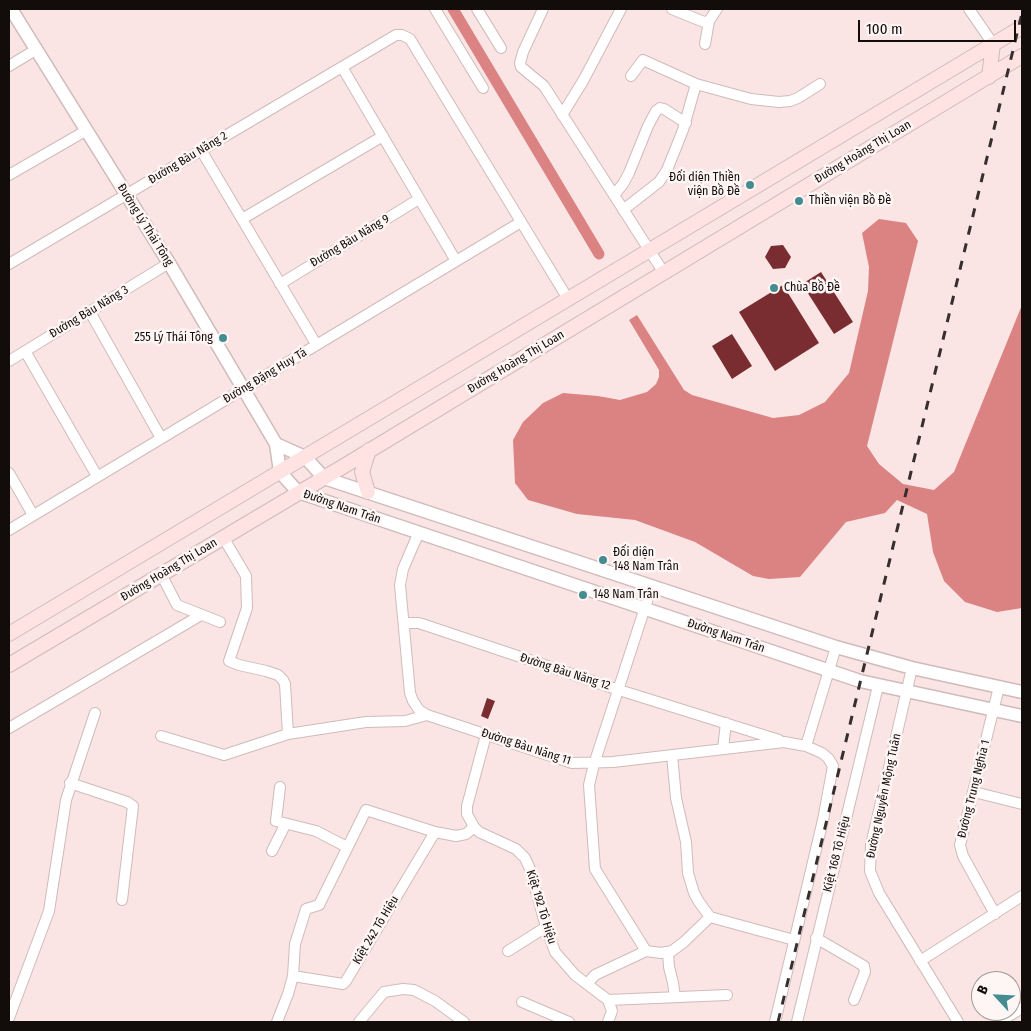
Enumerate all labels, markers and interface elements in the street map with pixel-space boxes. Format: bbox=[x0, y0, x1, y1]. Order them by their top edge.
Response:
scale bar bbox=[861, 10, 1018, 42]
text: 100 m bbox=[866, 20, 903, 38]
street label: Đường Hoàng Thị Loan bbox=[812, 117, 914, 187]
street label: Đường Bàu Năng 2 bbox=[146, 129, 230, 187]
place label: Đối diện Thiền viện Bồ Đề bbox=[669, 171, 740, 199]
marker: Đối diện Thiền viện Bồ Đề bbox=[744, 179, 756, 191]
street label: Đường Lý Thái Tông bbox=[114, 181, 176, 269]
place label: Thiền viện Bồ Đề bbox=[809, 194, 891, 208]
marker: Thiền viện Bồ Đề bbox=[793, 195, 805, 207]
street label: Đường Bàu Năng 9 bbox=[308, 212, 392, 270]
place label: Chùa Bồ Đề bbox=[784, 281, 840, 295]
marker: Chùa Bồ Đề bbox=[768, 282, 780, 294]
street label: Đường Bàu Năng 3 bbox=[47, 283, 131, 341]
street label: Đường Hoàng Thị Loan bbox=[465, 327, 567, 397]
place label: 255 Lý Thái Tông bbox=[134, 331, 213, 345]
marker: 255 Lý Thái Tông bbox=[217, 332, 229, 344]
street label: Đường Đặng Huy Tá bbox=[221, 345, 309, 407]
street label: Đường Nam Trân bbox=[301, 487, 383, 527]
street label: Đường Hoàng Thị Loan bbox=[118, 535, 220, 605]
place label: Đối diện 148 Nam Trân bbox=[613, 546, 679, 574]
marker: Đối diện 148 Nam Trân bbox=[597, 554, 609, 566]
place label: 148 Nam Trân bbox=[593, 588, 659, 602]
marker: 148 Nam Trân bbox=[577, 589, 589, 601]
street label: Đường Nam Trân bbox=[685, 616, 767, 656]
street label: Đường Bàu Năng 12 bbox=[518, 651, 612, 693]
street label: Đường Bàu Năng 11 bbox=[479, 726, 573, 768]
street label: Đường Nguyễn Mộng Tuân bbox=[864, 732, 904, 860]
street label: Đường Trung Nghĩa 1 bbox=[955, 738, 993, 840]
street label: Kiệt 168 Tô Hiệu bbox=[821, 814, 853, 894]
street label: Kiệt 192 Tô Hiệu bbox=[523, 868, 559, 946]
street label: Kiệt 242 Tô Hiệu bbox=[350, 893, 402, 967]
north arrow bbox=[971, 971, 1021, 1021]
text: B bbox=[973, 983, 992, 997]

